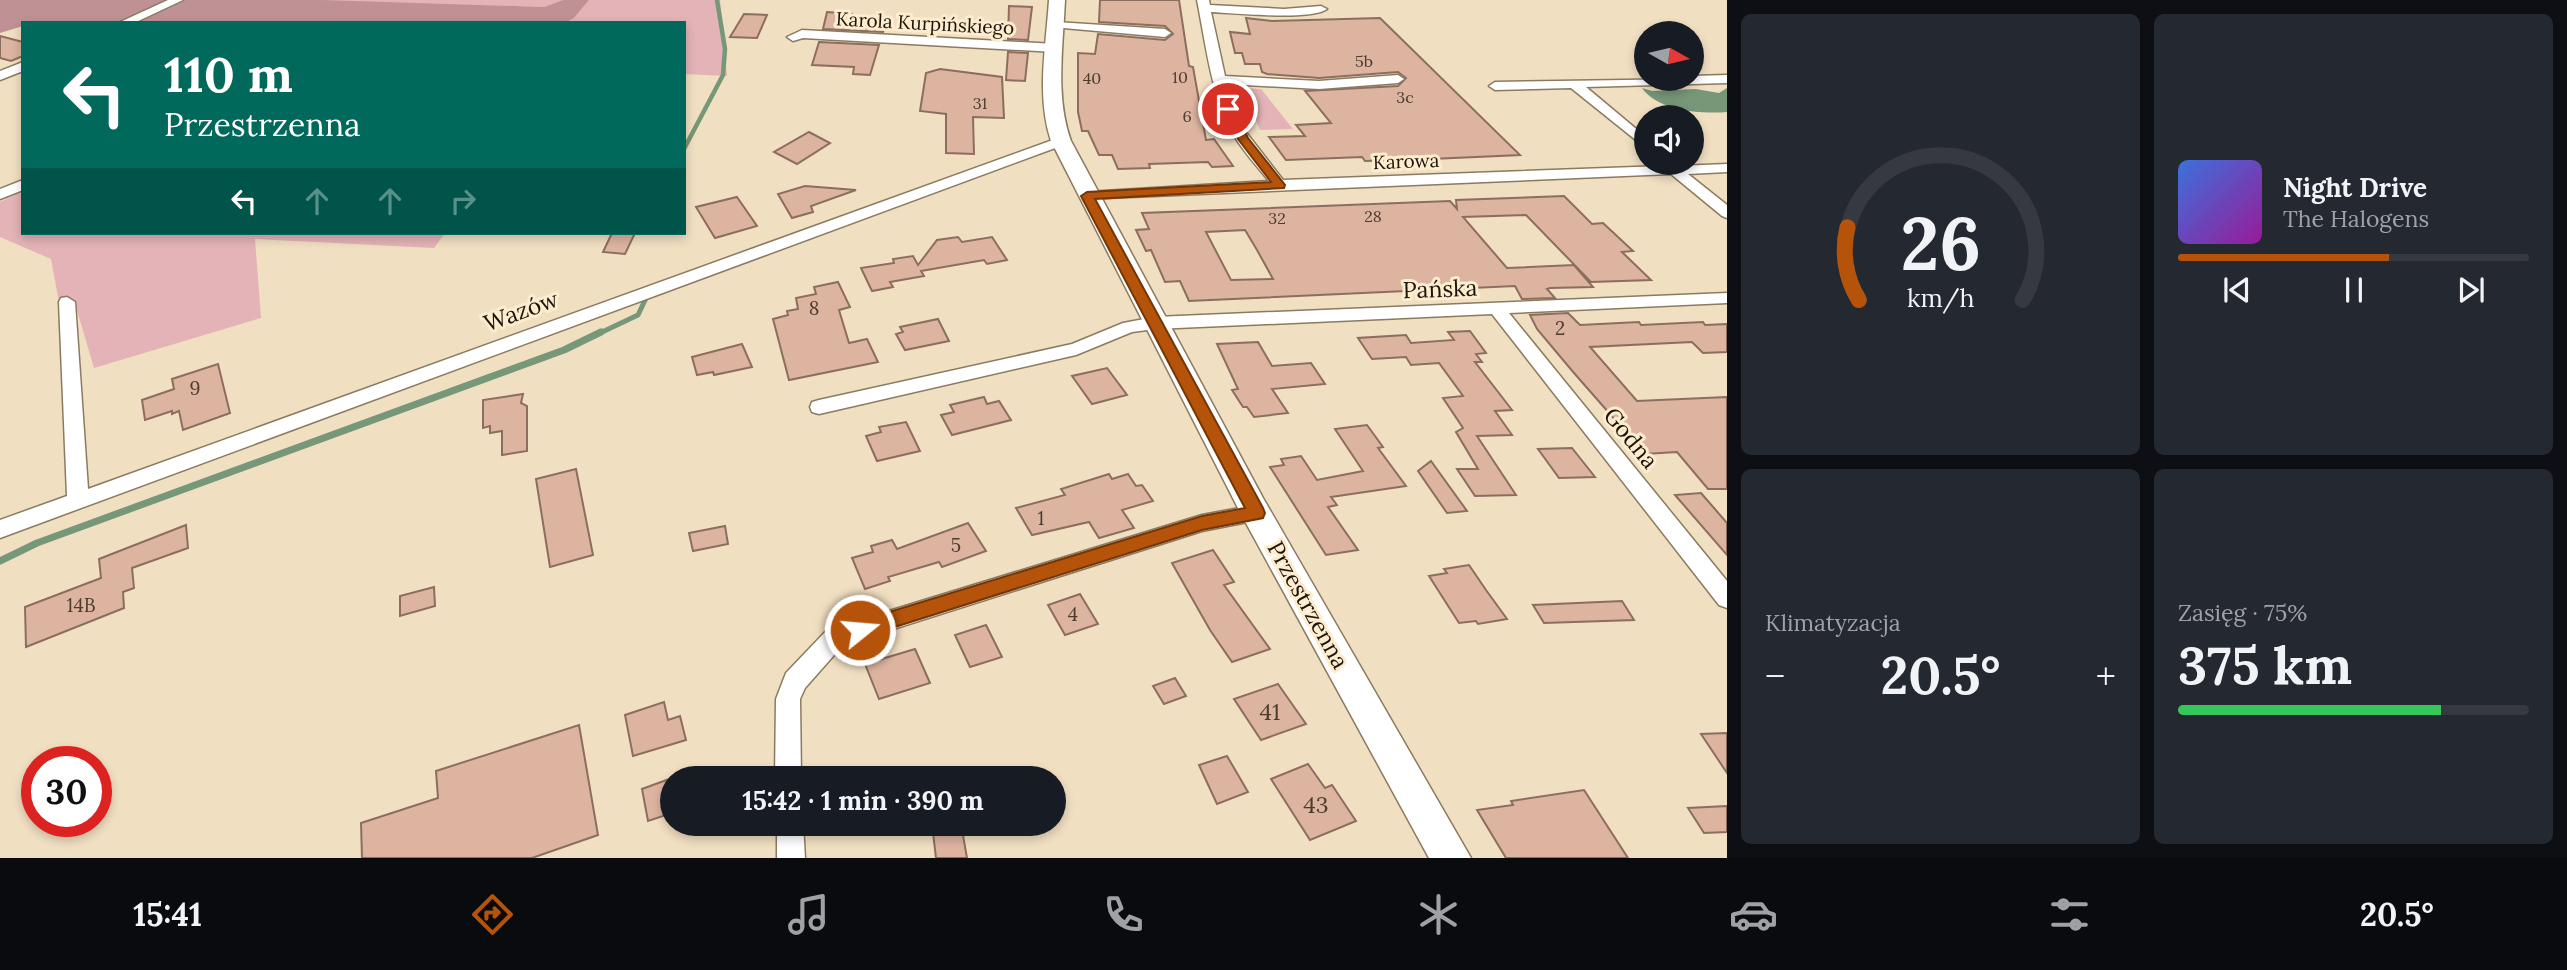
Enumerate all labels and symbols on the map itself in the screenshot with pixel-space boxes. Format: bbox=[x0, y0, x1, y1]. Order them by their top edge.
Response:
street label: Karola Kurpińskiego bbox=[835, 6, 1015, 40]
north arrow bbox=[1634, 21, 1704, 91]
house number: 5b bbox=[1355, 51, 1373, 71]
house number: 10 bbox=[1172, 67, 1188, 87]
house number: 40 bbox=[1083, 68, 1101, 88]
pin bbox=[1198, 79, 1258, 139]
house number: 3c bbox=[1396, 87, 1414, 107]
house number: 31 bbox=[973, 93, 988, 113]
house number: 6 bbox=[1182, 106, 1192, 126]
street label: Karowa bbox=[1372, 148, 1440, 174]
house number: 28 bbox=[1364, 206, 1382, 226]
house number: 32 bbox=[1268, 208, 1286, 228]
street label: Pańska bbox=[1402, 273, 1478, 304]
street label: Wazów bbox=[480, 284, 563, 337]
house number: 8 bbox=[809, 296, 819, 320]
house number: 2 bbox=[1555, 316, 1565, 340]
house number: 9 bbox=[190, 376, 200, 400]
street label: Godna bbox=[1598, 401, 1665, 474]
house number: 1 bbox=[1038, 506, 1045, 530]
house number: 5 bbox=[951, 533, 961, 557]
street label: Przestrzenna bbox=[1262, 536, 1355, 674]
house number: 14B bbox=[66, 593, 96, 617]
position arrow bbox=[823, 593, 897, 667]
house number: 4 bbox=[1068, 602, 1078, 626]
house number: 41 bbox=[1260, 697, 1280, 726]
speed limit sign: 30 bbox=[21, 746, 112, 837]
house number: 43 bbox=[1303, 790, 1329, 819]

